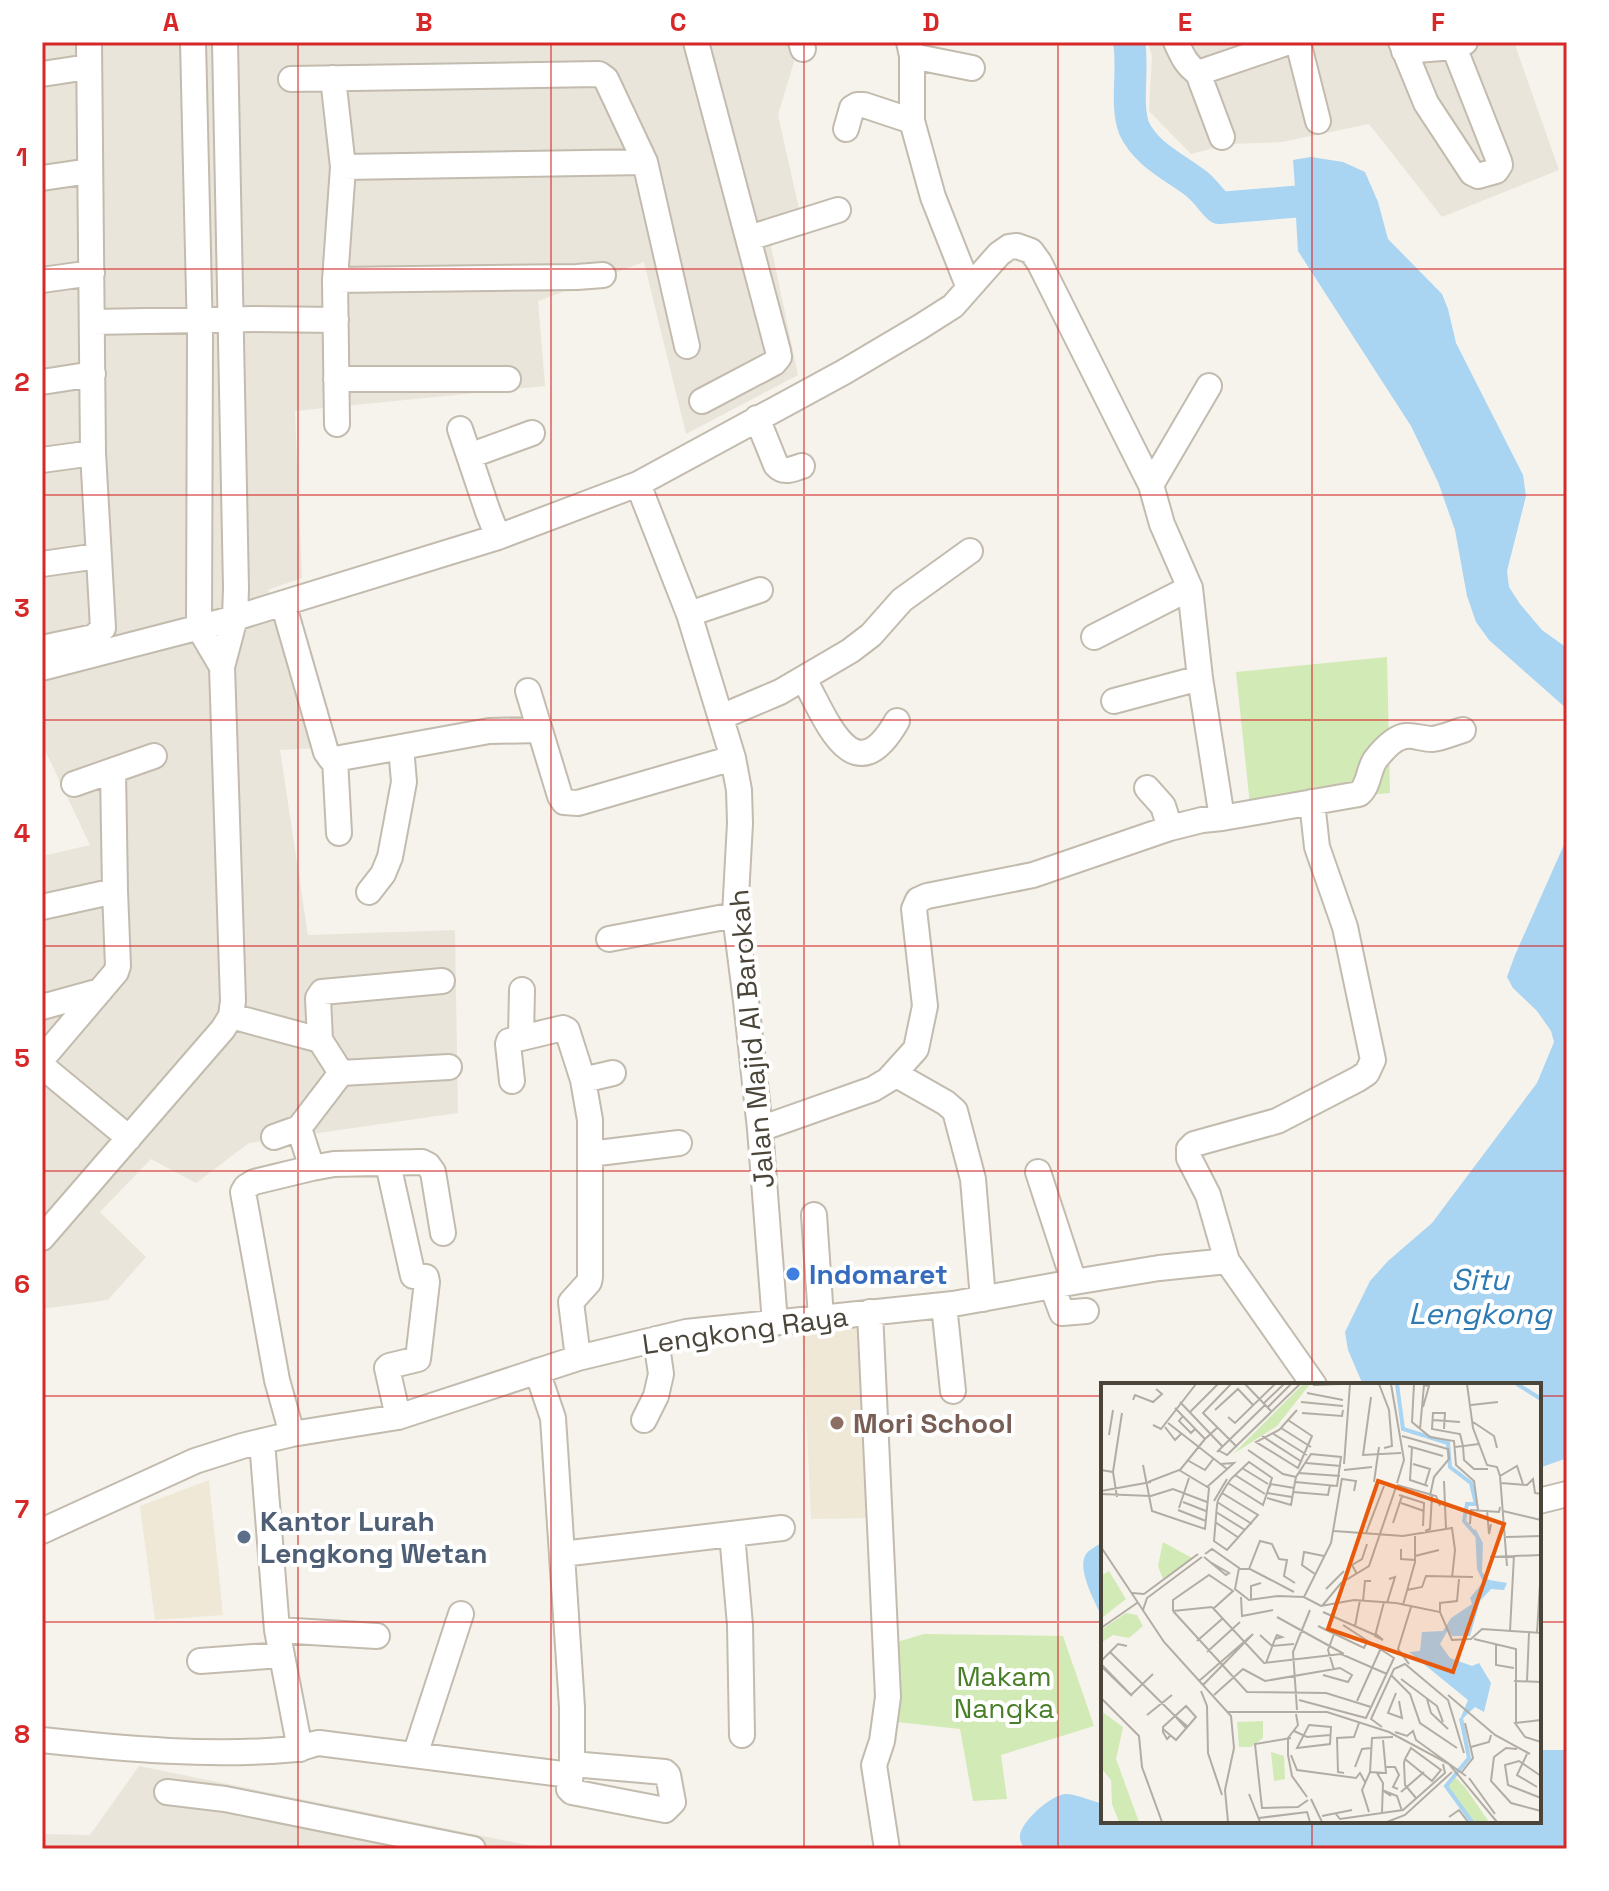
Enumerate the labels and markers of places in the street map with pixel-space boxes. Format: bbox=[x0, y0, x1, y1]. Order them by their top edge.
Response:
place label: Indomaret bbox=[809, 1256, 948, 1292]
marker: Indomaret bbox=[784, 1265, 802, 1283]
place label: Mori School bbox=[853, 1405, 1013, 1441]
marker: Mori School bbox=[828, 1414, 846, 1432]
place label: Kantor Lurah Lengkong Wetan bbox=[260, 1503, 487, 1571]
marker: Kantor Lurah Lengkong Wetan bbox=[235, 1528, 253, 1546]

